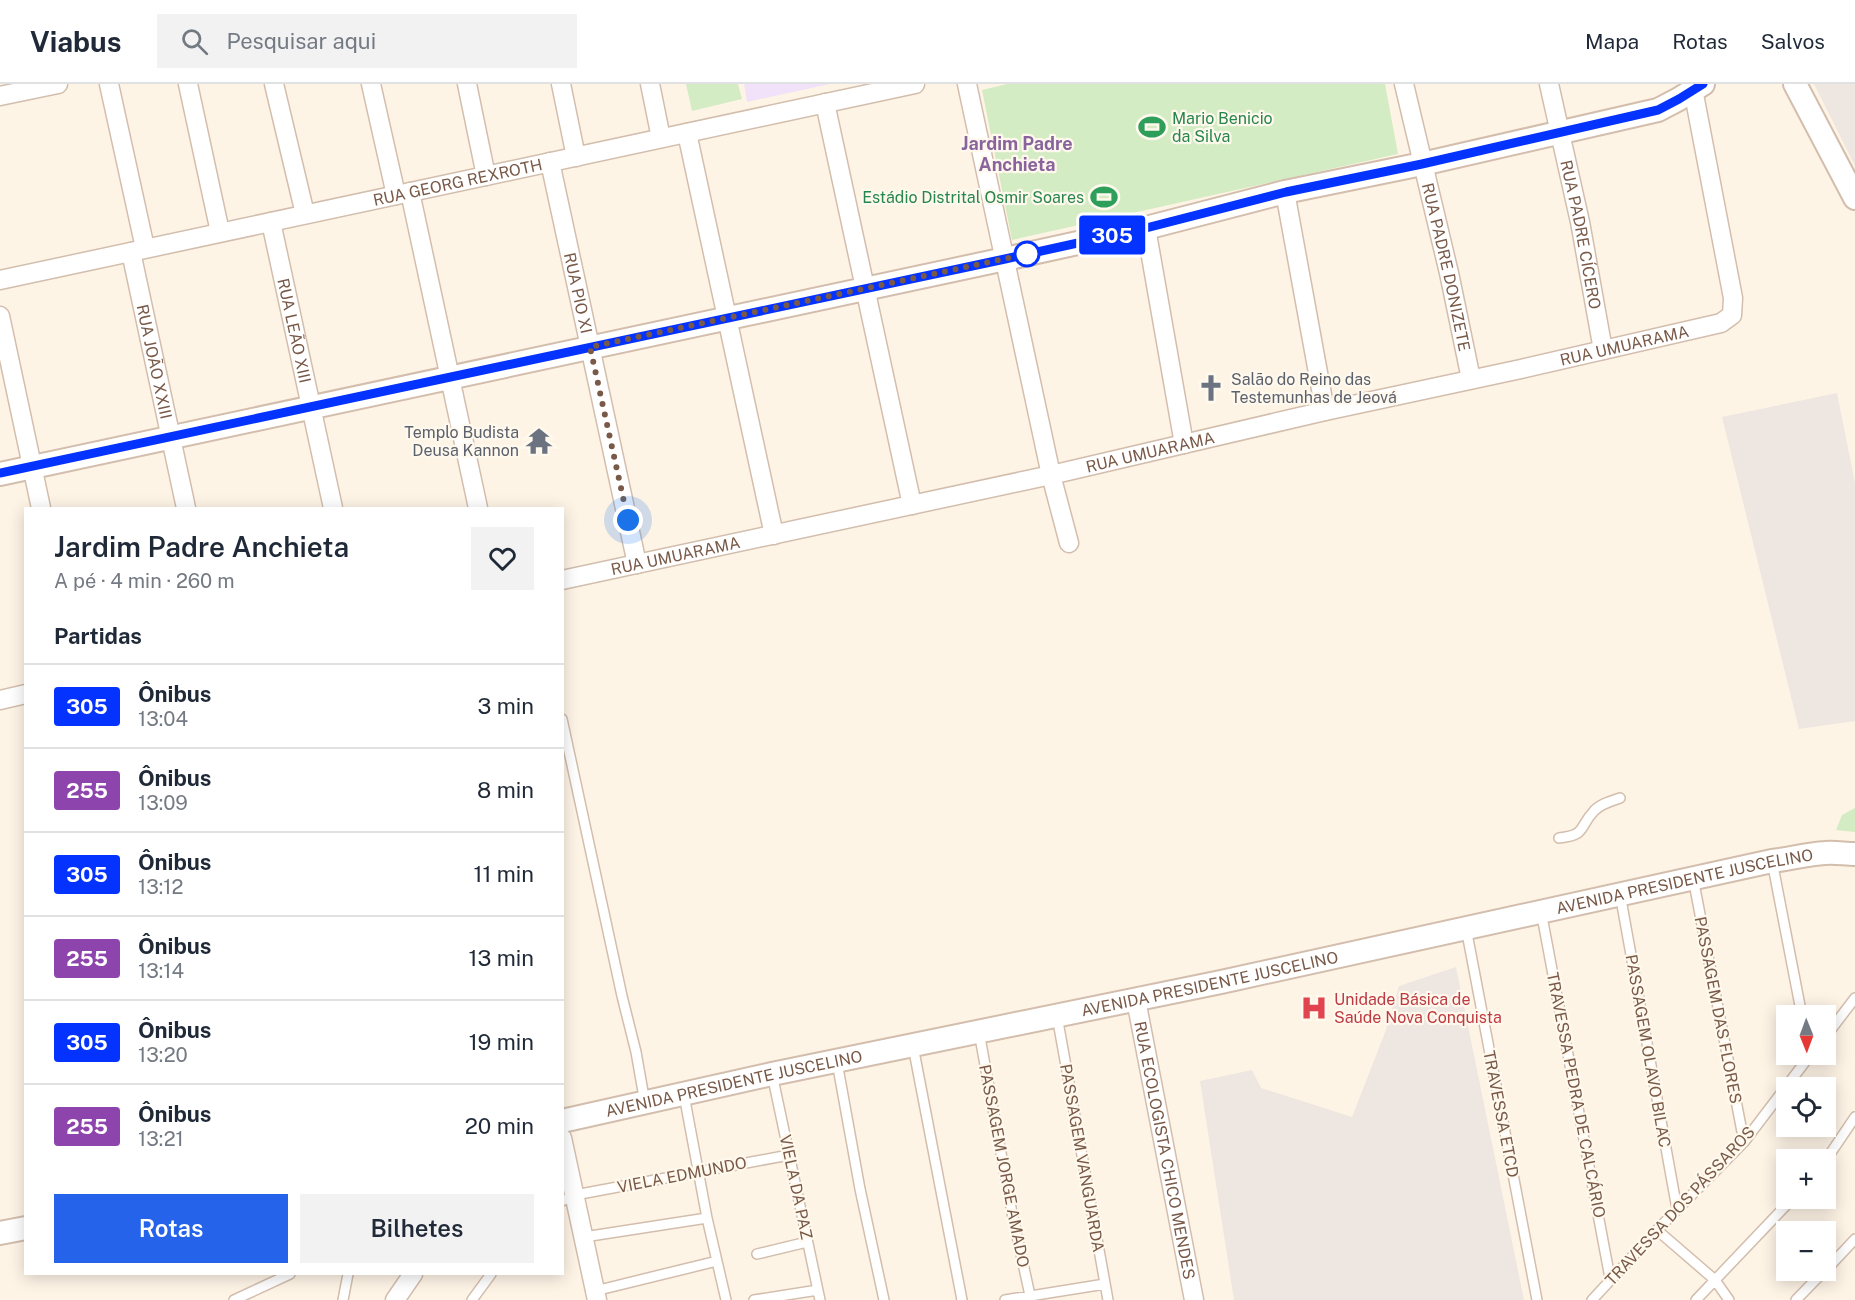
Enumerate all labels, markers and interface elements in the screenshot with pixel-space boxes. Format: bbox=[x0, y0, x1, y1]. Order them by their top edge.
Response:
search box bbox=[157, 14, 577, 68]
text: Viabus bbox=[30, 25, 121, 58]
icon: search bbox=[178, 25, 211, 58]
text: Pesquisar aqui bbox=[226, 28, 376, 54]
text: Mapa bbox=[1585, 29, 1639, 54]
text: Rotas bbox=[1672, 29, 1728, 54]
text: Salvos bbox=[1761, 29, 1825, 54]
place label: Mario Benicio da Silva bbox=[1172, 109, 1273, 146]
sports icon: Mario Benicio da Silva bbox=[1137, 112, 1167, 142]
district label: Jardim Padre Anchieta bbox=[961, 133, 1073, 175]
street label: RUA GEORG REXROTH bbox=[371, 155, 544, 209]
street label: RUA PADRE CÍCERO bbox=[1557, 158, 1605, 311]
street label: RUA PADRE DONIZETE bbox=[1418, 181, 1475, 353]
sports icon: Estádio Distrital Osmir Soares bbox=[1089, 182, 1119, 212]
place label: Estádio Distrital Osmir Soares bbox=[862, 188, 1084, 207]
line badge: 305 bbox=[1078, 216, 1146, 254]
text: 305 bbox=[1091, 223, 1133, 248]
unlabelled marker bbox=[1014, 241, 1040, 267]
street label: RUA PIO XI bbox=[560, 251, 596, 335]
street label: RUA LEÃO XIII bbox=[274, 276, 315, 385]
street label: RUA JOÃO XXIII bbox=[133, 302, 176, 421]
street label: RUA UMUARAMA bbox=[1558, 321, 1691, 369]
place label: Salão do Reino das Testemunhas de Jeová bbox=[1231, 370, 1397, 407]
church icon: Salão do Reino das Testemunhas de Jeová bbox=[1196, 373, 1226, 403]
place label: Templo Budista Deusa Kannon bbox=[404, 423, 519, 460]
temple icon: Templo Budista Deusa Kannon bbox=[524, 426, 554, 456]
street label: RUA UMUARAMA bbox=[1084, 428, 1216, 476]
your location bbox=[613, 505, 643, 535]
button: heart bbox=[471, 527, 534, 590]
text: Jardim Padre Anchieta bbox=[54, 530, 349, 563]
street label: RUA UMUARAMA bbox=[609, 533, 742, 579]
text: A pé · 4 min · 260 m bbox=[54, 569, 235, 593]
text: Partidas bbox=[54, 623, 142, 649]
text: Ônibus bbox=[138, 681, 211, 707]
text: 3 min bbox=[477, 693, 534, 719]
text: 305 bbox=[66, 694, 108, 719]
text: 13:04 bbox=[138, 707, 188, 731]
text: Ônibus bbox=[138, 765, 211, 791]
text: 8 min bbox=[477, 777, 534, 803]
text: 255 bbox=[66, 778, 108, 803]
text: 13:09 bbox=[138, 791, 188, 815]
street label: AVENIDA PRESIDENTE JUSCELINO bbox=[1554, 845, 1814, 918]
text: Ônibus bbox=[138, 849, 211, 875]
text: 11 min bbox=[473, 861, 534, 887]
text: 305 bbox=[66, 862, 108, 887]
text: 13:12 bbox=[138, 875, 183, 899]
street label: PASSAGEM DAS FLORES bbox=[1691, 915, 1745, 1105]
text: Ônibus bbox=[138, 933, 211, 959]
text: 13 min bbox=[469, 945, 534, 971]
text: 255 bbox=[66, 946, 108, 971]
street label: AVENIDA PRESIDENTE JUSCELINO bbox=[1079, 947, 1340, 1020]
street label: PASSAGEM OLAVO BILAC bbox=[1622, 953, 1674, 1149]
text: 13:14 bbox=[138, 959, 184, 983]
street label: TRAVESSA PEDRA DE CALCÁRIO bbox=[1543, 970, 1610, 1219]
place label: Unidade Básica de Saúde Nova Conquista bbox=[1334, 990, 1502, 1027]
hospital icon: Unidade Básica de Saúde Nova Conquista bbox=[1299, 993, 1329, 1023]
north arrow bbox=[1776, 1005, 1836, 1065]
map controls bbox=[1776, 1005, 1836, 1281]
text: Ônibus bbox=[138, 1017, 211, 1043]
street label: RUA ECOLOGISTA CHICO MENDES bbox=[1131, 1020, 1199, 1281]
text: 19 min bbox=[469, 1029, 534, 1055]
text: 305 bbox=[66, 1030, 108, 1055]
text: 13:20 bbox=[138, 1043, 188, 1067]
street label: AVENIDA PRESIDENTE JUSCELINO bbox=[604, 1046, 864, 1120]
street label: TRAVESSA ETCD bbox=[1479, 1049, 1523, 1179]
street label: PASSAGEM VANGUARDA bbox=[1056, 1062, 1108, 1254]
street label: PASSAGEM JORGE AMADO bbox=[975, 1063, 1033, 1269]
button: locate bbox=[1776, 1077, 1836, 1137]
text: Ônibus bbox=[138, 1101, 211, 1127]
text: 20 min bbox=[465, 1113, 534, 1139]
text: 255 bbox=[66, 1114, 108, 1139]
street label: TRAVESSA DOS PÁSSAROS bbox=[1600, 1122, 1759, 1290]
text: 13:21 bbox=[138, 1127, 184, 1151]
street label: VIELA DA PAZ bbox=[776, 1133, 816, 1241]
button: + bbox=[1776, 1149, 1836, 1209]
street label: VIELA EDMUNDO bbox=[616, 1153, 748, 1197]
button: Rotas bbox=[54, 1194, 288, 1263]
button: Bilhetes bbox=[300, 1194, 534, 1263]
button: − bbox=[1776, 1221, 1836, 1281]

